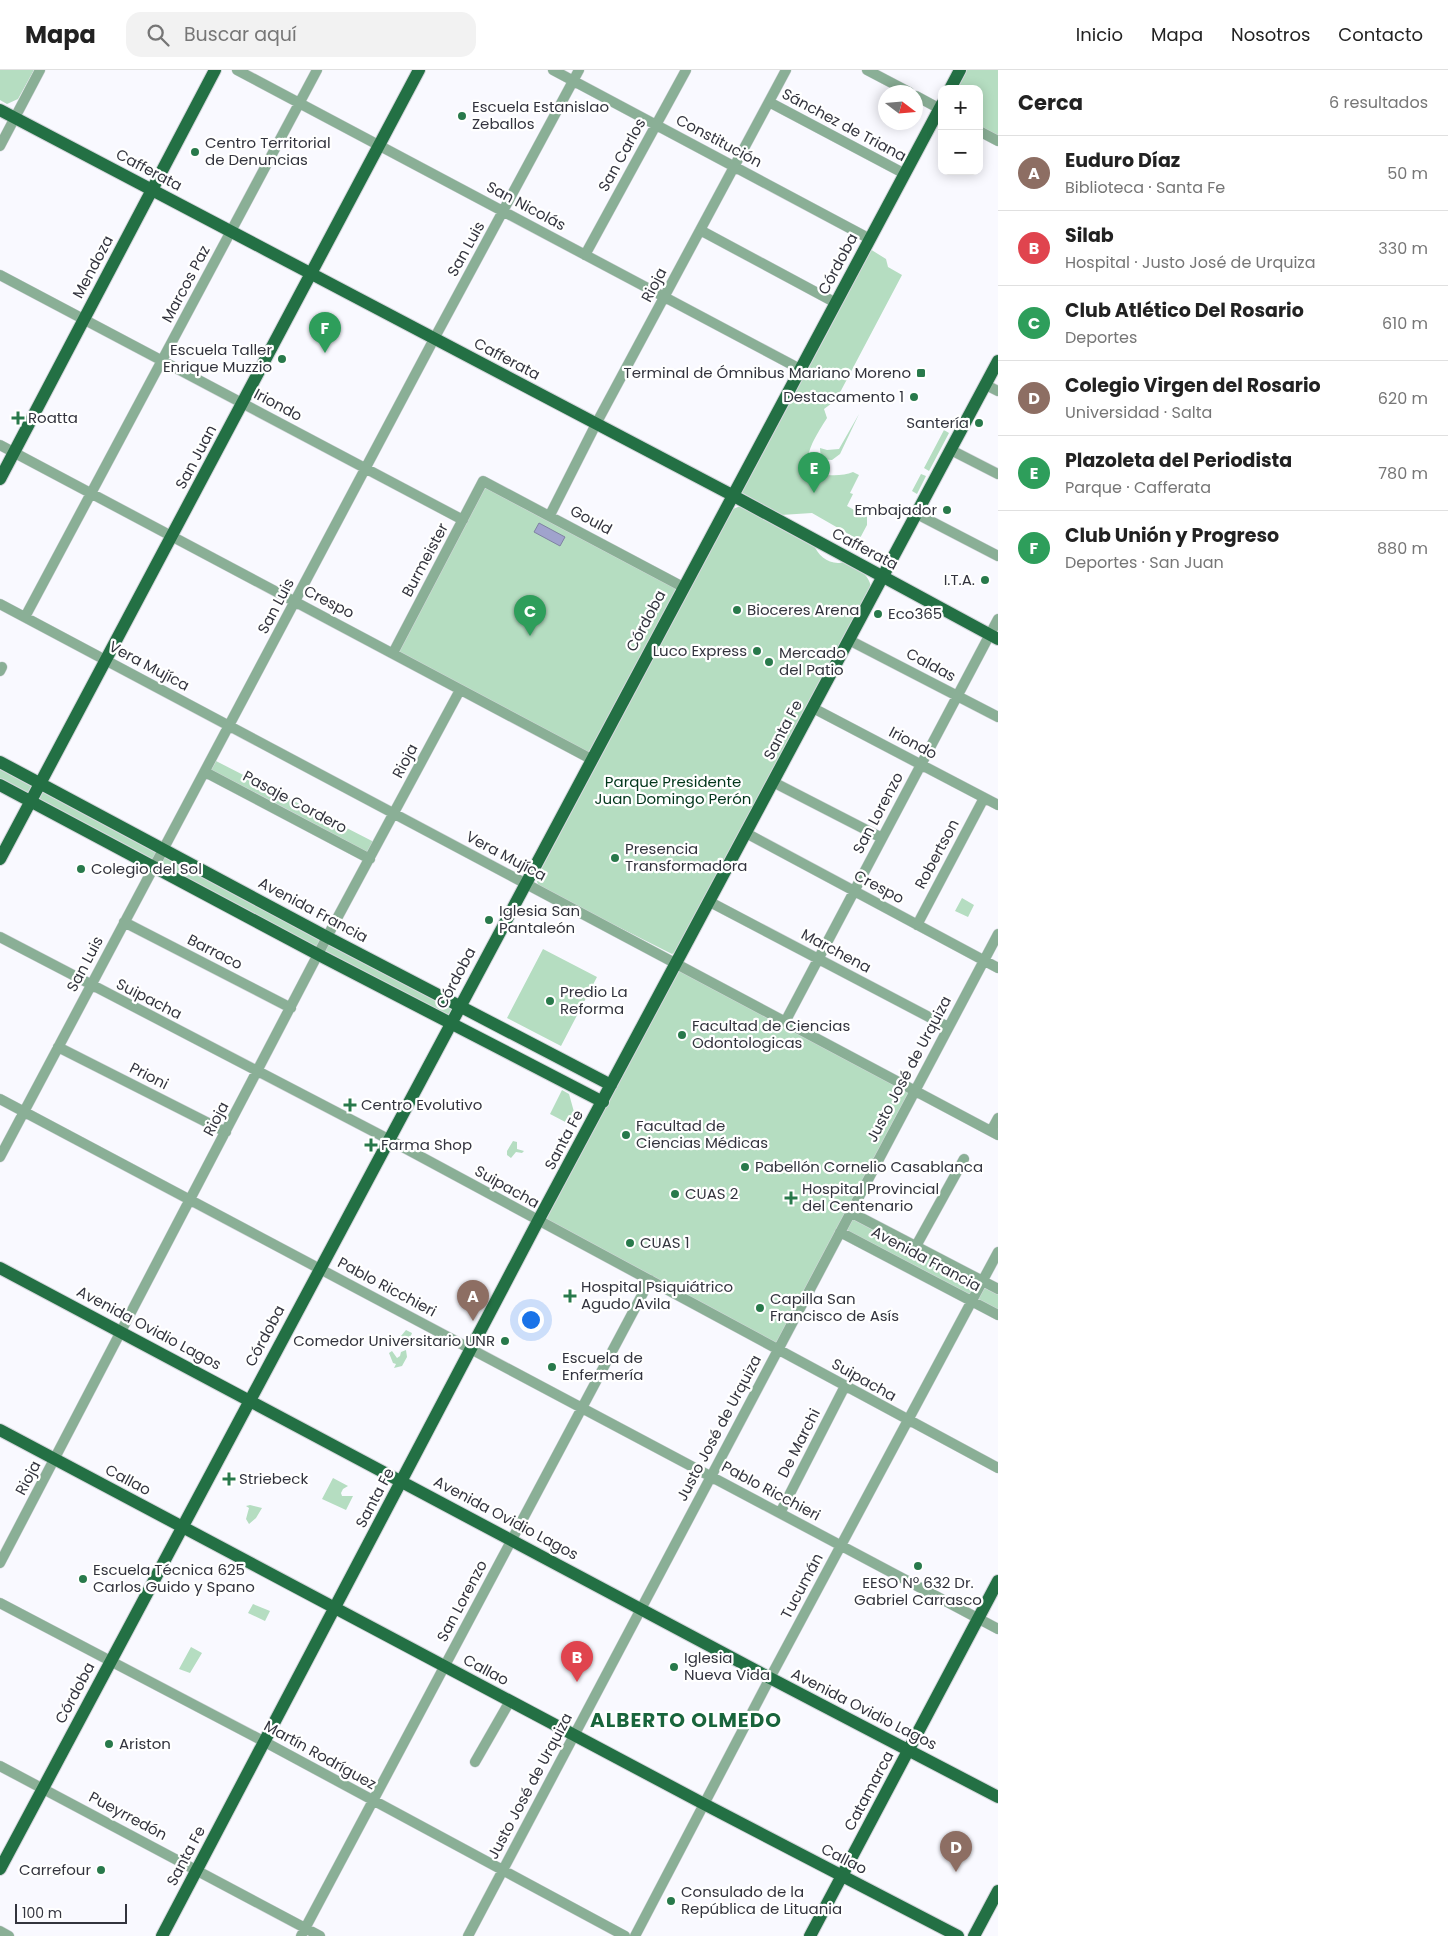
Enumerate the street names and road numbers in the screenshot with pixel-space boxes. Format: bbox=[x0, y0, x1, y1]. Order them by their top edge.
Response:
street label: Sánchez de Triana bbox=[778, 83, 910, 166]
street label: Constitución bbox=[672, 109, 766, 172]
street label: San Carlos bbox=[593, 114, 650, 195]
street label: Cafferata bbox=[112, 143, 186, 196]
street label: San Nicolás bbox=[483, 176, 570, 235]
street label: San Luis bbox=[442, 217, 489, 280]
street label: Córdoba bbox=[813, 229, 863, 298]
street label: Mendoza bbox=[67, 232, 118, 302]
street label: Marcos Paz bbox=[156, 241, 215, 326]
street label: Rioja bbox=[636, 264, 671, 306]
street label: Cafferata bbox=[470, 332, 544, 385]
street label: Iriondo bbox=[250, 383, 306, 426]
street label: San Juan bbox=[170, 421, 221, 493]
street label: Gould bbox=[567, 500, 616, 539]
street label: Burmeister bbox=[396, 519, 453, 600]
street label: Cafferata bbox=[828, 522, 902, 575]
street label: San Luis bbox=[252, 574, 299, 637]
street label: Crespo bbox=[300, 580, 358, 623]
street label: Córdoba bbox=[621, 586, 671, 655]
street label: Vera Mujíca bbox=[105, 636, 193, 696]
street label: Caldas bbox=[903, 643, 960, 686]
street label: Santa Fe bbox=[758, 696, 807, 763]
street label: Iriondo bbox=[885, 721, 941, 764]
street label: Rioja bbox=[387, 740, 422, 782]
street label: Pasaje Cordero bbox=[239, 765, 351, 838]
street label: San Lorenzo bbox=[847, 768, 908, 857]
street label: Robertson bbox=[909, 815, 964, 892]
street label: Vera Mujíca bbox=[462, 826, 550, 886]
street label: Crespo bbox=[850, 865, 908, 909]
street label: Avenida Francia bbox=[255, 872, 372, 947]
street label: Marchena bbox=[798, 923, 875, 978]
street label: Barraco bbox=[184, 929, 246, 974]
street label: San Luis bbox=[61, 932, 108, 995]
street label: Córdoba bbox=[431, 943, 481, 1012]
street label: Suipacha bbox=[113, 973, 186, 1024]
street label: Justo José de Urquiza bbox=[861, 992, 956, 1146]
street label: Prioni bbox=[126, 1057, 172, 1094]
street label: Rioja bbox=[198, 1098, 233, 1140]
street label: Santa Fe bbox=[539, 1106, 588, 1173]
street label: Suipacha bbox=[471, 1160, 543, 1213]
street label: Avenida Francia bbox=[868, 1221, 985, 1296]
street label: Pablo Ricchieri bbox=[334, 1252, 440, 1321]
street label: Avenida Ovidio Lagos bbox=[73, 1281, 225, 1375]
street label: Córdoba bbox=[240, 1301, 290, 1370]
street label: Justo José de Urquiza bbox=[671, 1351, 766, 1505]
street label: Suipacha bbox=[828, 1353, 900, 1406]
street label: De Marchi bbox=[772, 1405, 825, 1481]
street label: Pablo Ricchieri bbox=[718, 1456, 824, 1525]
street label: Rioja bbox=[10, 1457, 45, 1499]
street label: Callao bbox=[102, 1459, 155, 1500]
street label: Santa Fe bbox=[350, 1464, 399, 1531]
street label: Avenida Ovidio Lagos bbox=[430, 1471, 582, 1565]
street label: Tucumán bbox=[775, 1549, 828, 1622]
street label: San Lorenzo bbox=[431, 1556, 492, 1645]
street label: Callao bbox=[460, 1649, 513, 1690]
street label: Córdoba bbox=[50, 1658, 100, 1727]
street label: Avenida Ovidio Lagos bbox=[788, 1663, 941, 1755]
street label: Justo José de Urquiza bbox=[482, 1709, 577, 1863]
street label: Martín Rodríguez bbox=[260, 1715, 380, 1794]
street label: Catamarca bbox=[839, 1747, 898, 1834]
street label: Pueyrredón bbox=[85, 1786, 171, 1845]
street label: Santa Fe bbox=[161, 1822, 210, 1889]
street label: Callao bbox=[818, 1838, 871, 1879]

